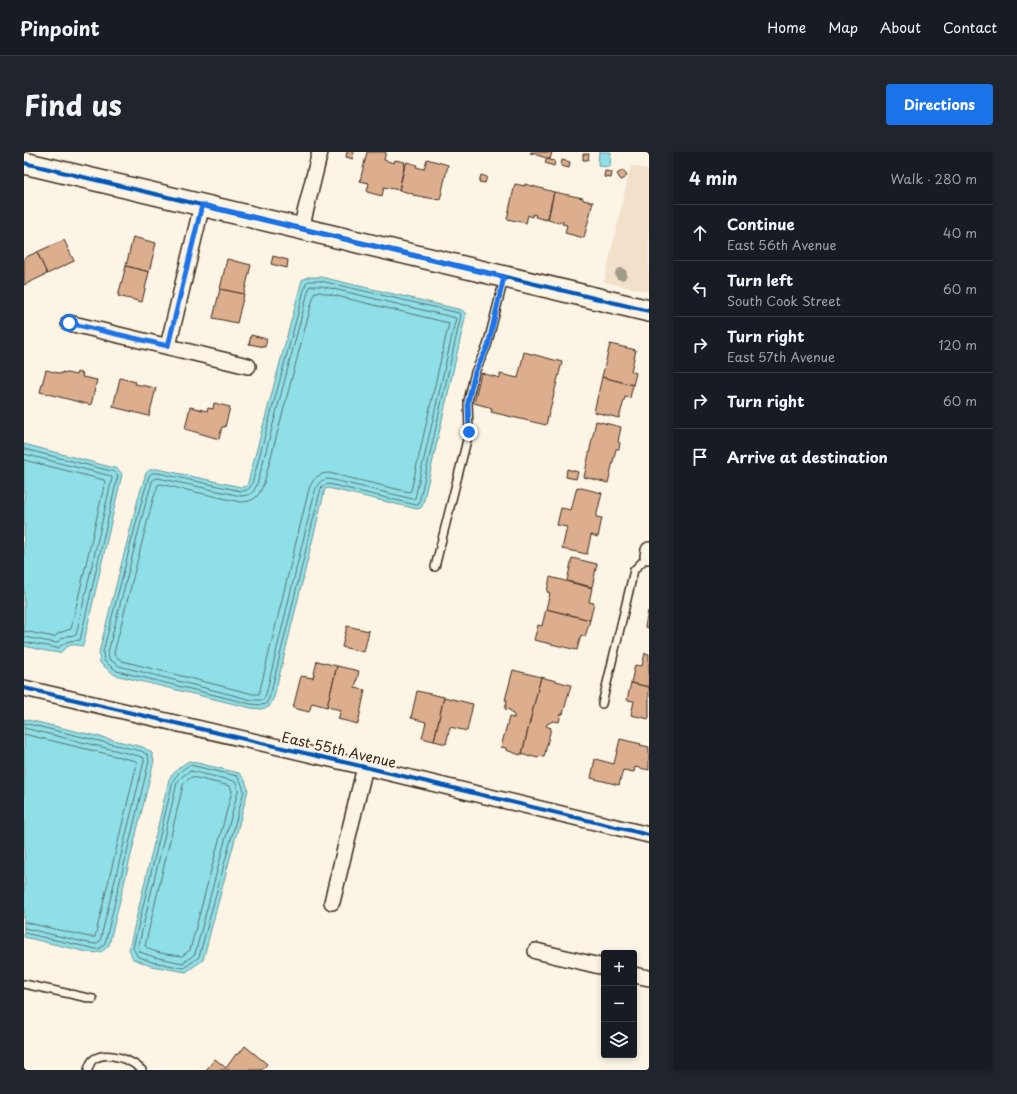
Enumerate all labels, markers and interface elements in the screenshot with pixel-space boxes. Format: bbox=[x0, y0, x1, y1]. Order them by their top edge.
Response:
text: Pinpoint bbox=[20, 14, 100, 42]
text: Home bbox=[767, 17, 806, 38]
text: Map bbox=[828, 17, 858, 38]
text: About bbox=[880, 17, 921, 38]
text: Contact bbox=[943, 17, 997, 38]
text: Find us bbox=[24, 83, 122, 126]
button: Directions bbox=[886, 84, 993, 125]
text: 4 min bbox=[689, 165, 737, 191]
text: Walk · 280 m bbox=[890, 169, 977, 188]
text: Continue bbox=[727, 212, 795, 235]
icon: ahead bbox=[689, 222, 711, 244]
text: 40 m bbox=[943, 223, 977, 242]
text: East 56th Avenue bbox=[727, 235, 837, 254]
text: Turn left bbox=[727, 268, 793, 291]
icon: left bbox=[689, 278, 711, 300]
text: 60 m bbox=[943, 279, 977, 298]
text: South Cook Street bbox=[727, 291, 841, 310]
route start bbox=[60, 314, 78, 332]
text: Turn right bbox=[727, 324, 804, 347]
icon: right bbox=[689, 334, 711, 356]
text: 120 m bbox=[938, 335, 977, 354]
text: East 57th Avenue bbox=[727, 347, 835, 366]
text: Turn right bbox=[727, 389, 804, 412]
icon: right bbox=[689, 390, 711, 412]
text: 60 m bbox=[943, 391, 977, 410]
route end bbox=[460, 423, 478, 441]
text: Arrive at destination bbox=[727, 445, 888, 468]
icon: arrive bbox=[689, 446, 711, 468]
street label: East 55th Avenue bbox=[280, 726, 399, 773]
map controls bbox=[601, 950, 637, 1058]
button: + bbox=[601, 950, 637, 986]
button: − bbox=[601, 986, 637, 1022]
button: layers bbox=[601, 1022, 637, 1058]

